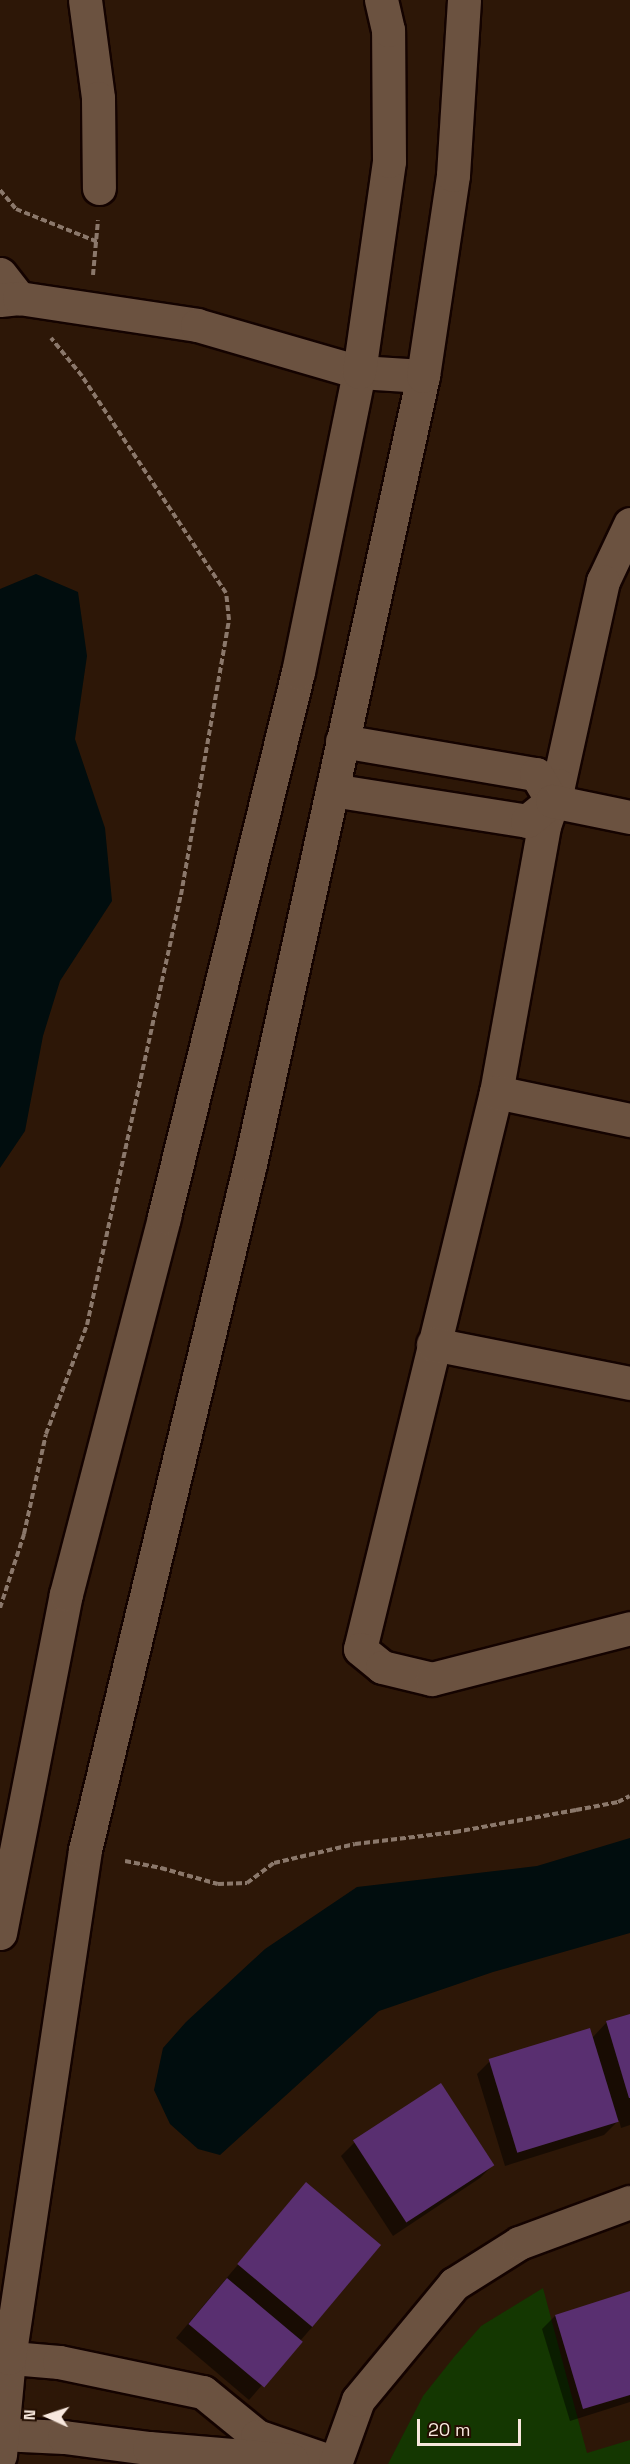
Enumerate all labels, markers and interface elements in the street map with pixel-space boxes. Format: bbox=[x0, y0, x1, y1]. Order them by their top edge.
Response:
north arrow bbox=[18, 2386, 78, 2446]
scale bar bbox=[420, 2407, 524, 2445]
text: N bbox=[19, 2409, 40, 2421]
text: 20 m bbox=[428, 2418, 471, 2441]

